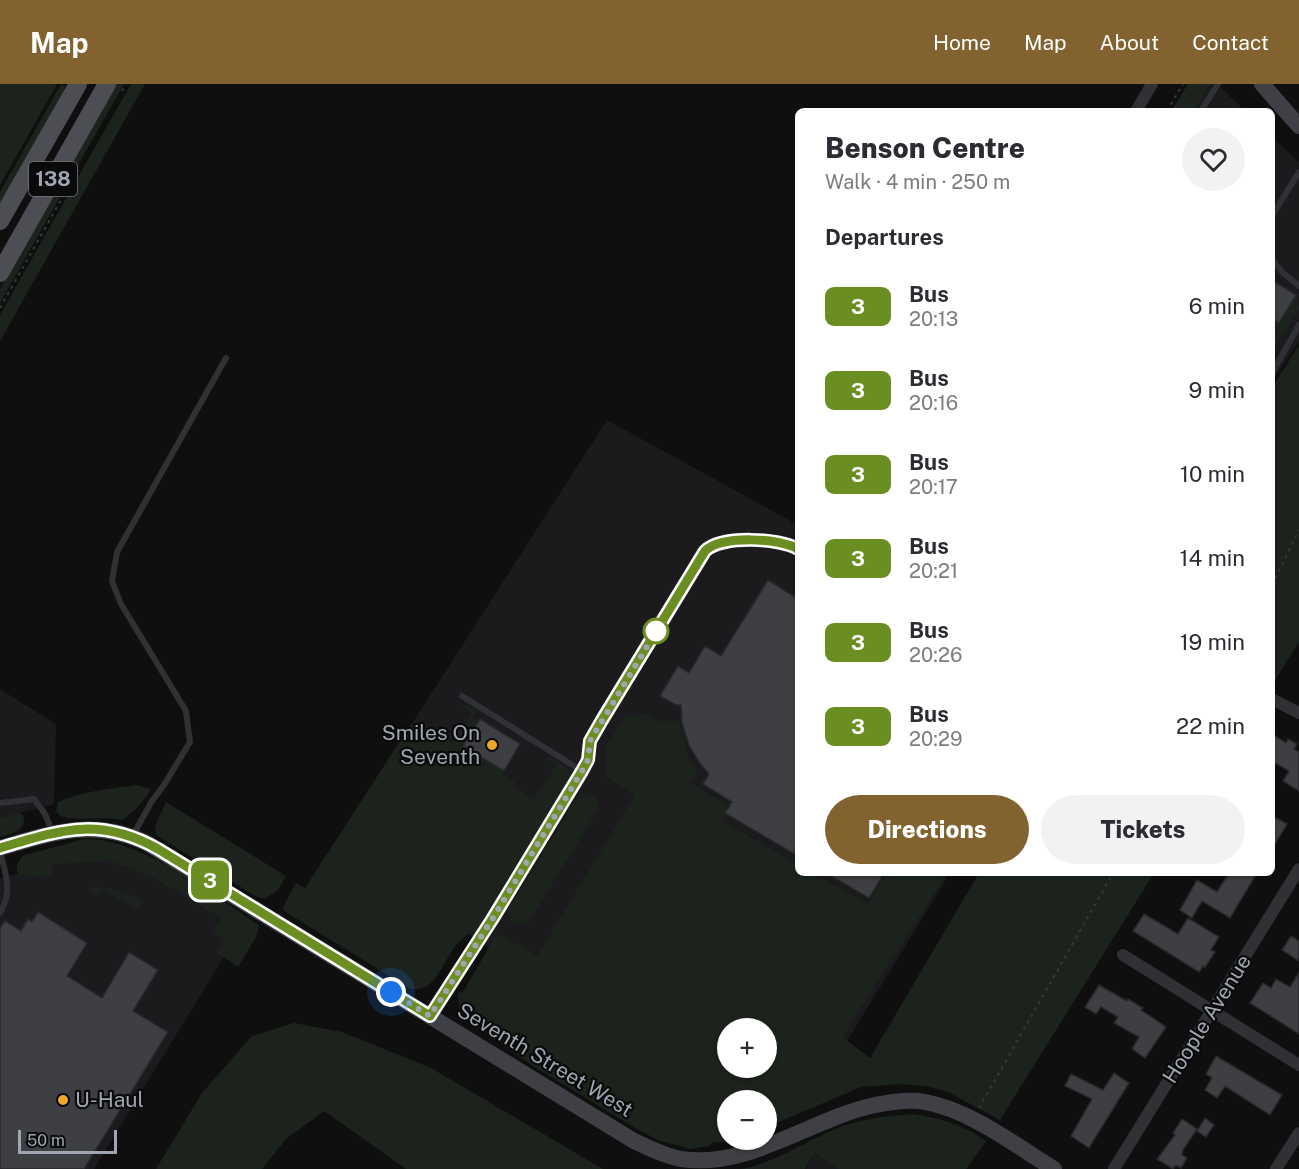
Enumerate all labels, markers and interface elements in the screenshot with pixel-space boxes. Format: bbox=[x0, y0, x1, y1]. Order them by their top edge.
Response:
text: Map bbox=[30, 26, 89, 59]
text: Home bbox=[933, 30, 991, 55]
text: Map bbox=[1024, 30, 1067, 55]
text: About bbox=[1100, 30, 1159, 55]
text: Contact bbox=[1192, 30, 1269, 55]
button: heart bbox=[1182, 128, 1245, 191]
text: Benson Centre bbox=[825, 131, 1025, 164]
road number: 138 bbox=[29, 162, 77, 196]
text: Walk · 4 min · 250 m bbox=[825, 170, 1010, 194]
text: Departures bbox=[825, 224, 944, 250]
text: Bus bbox=[909, 281, 949, 307]
text: 6 min bbox=[1189, 293, 1245, 319]
text: 3 bbox=[851, 294, 865, 319]
text: 20:13 bbox=[909, 307, 958, 331]
text: Bus bbox=[909, 365, 949, 391]
text: 9 min bbox=[1189, 377, 1245, 403]
text: 3 bbox=[851, 378, 865, 403]
text: 20:16 bbox=[909, 391, 958, 415]
text: Bus bbox=[909, 449, 949, 475]
text: 10 min bbox=[1180, 461, 1245, 487]
text: 3 bbox=[851, 462, 865, 487]
text: 20:17 bbox=[909, 475, 958, 499]
text: Bus bbox=[909, 533, 949, 559]
text: 14 min bbox=[1180, 545, 1245, 571]
text: 3 bbox=[851, 546, 865, 571]
text: 20:21 bbox=[909, 559, 958, 583]
text: Bus bbox=[909, 617, 949, 643]
unlabelled marker bbox=[643, 618, 669, 644]
text: 19 min bbox=[1180, 629, 1245, 655]
text: 3 bbox=[851, 630, 865, 655]
text: 20:26 bbox=[909, 643, 962, 667]
text: Bus bbox=[909, 701, 949, 727]
text: 22 min bbox=[1176, 713, 1245, 739]
text: 3 bbox=[851, 714, 865, 739]
place label: Smiles On Seventh bbox=[382, 720, 480, 769]
text: 20:29 bbox=[909, 727, 962, 751]
marker: Smiles On Seventh bbox=[485, 738, 499, 752]
button: Directions bbox=[825, 795, 1029, 864]
button: Tickets bbox=[1041, 795, 1245, 864]
line badge: 3 bbox=[190, 860, 230, 900]
text: 3 bbox=[203, 868, 217, 893]
street label: Hoople Avenue bbox=[1157, 950, 1256, 1088]
your location bbox=[376, 977, 406, 1007]
street label: Seventh Street West bbox=[453, 997, 638, 1122]
map controls bbox=[717, 1018, 777, 1150]
button: + bbox=[717, 1018, 777, 1078]
place label: U-Haul bbox=[75, 1087, 144, 1112]
button: − bbox=[717, 1090, 777, 1150]
marker: U-Haul bbox=[56, 1093, 70, 1107]
scale bar bbox=[18, 1127, 117, 1154]
text: 50 m bbox=[27, 1131, 65, 1150]

